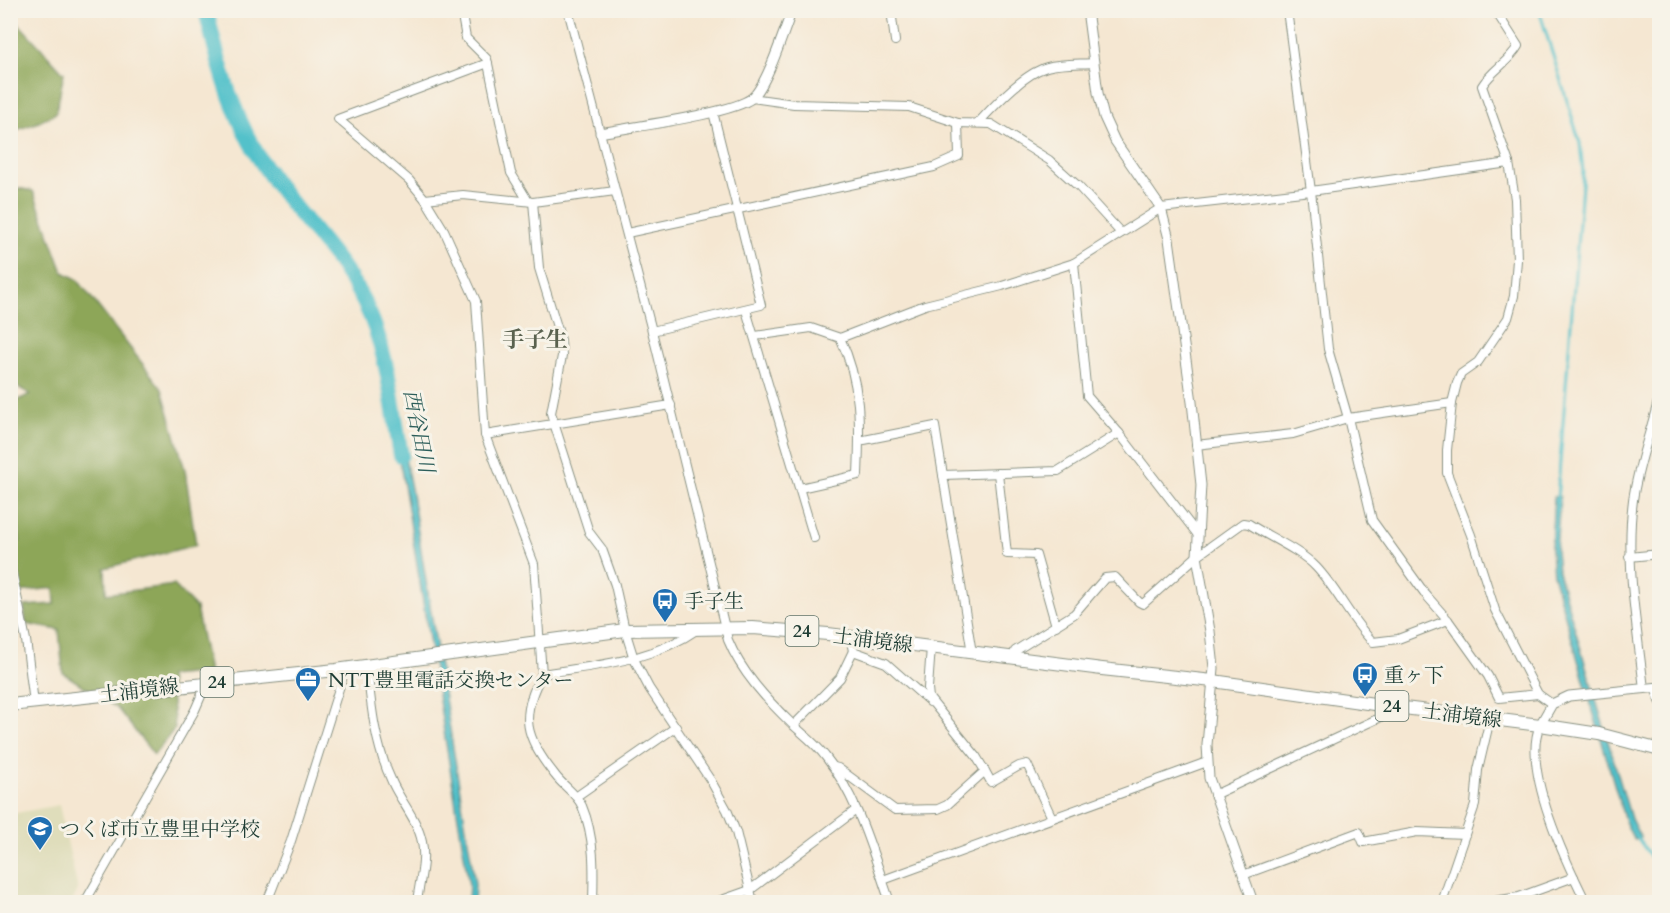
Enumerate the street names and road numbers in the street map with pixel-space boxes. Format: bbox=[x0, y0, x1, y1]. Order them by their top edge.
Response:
road number: 24 bbox=[786, 616, 818, 646]
street label: 土浦境線 bbox=[832, 622, 914, 659]
road number: 24 bbox=[200, 667, 234, 697]
street label: 土浦境線 bbox=[98, 672, 180, 709]
road number: 24 bbox=[1376, 691, 1408, 721]
street label: 土浦境線 bbox=[1421, 697, 1503, 734]

